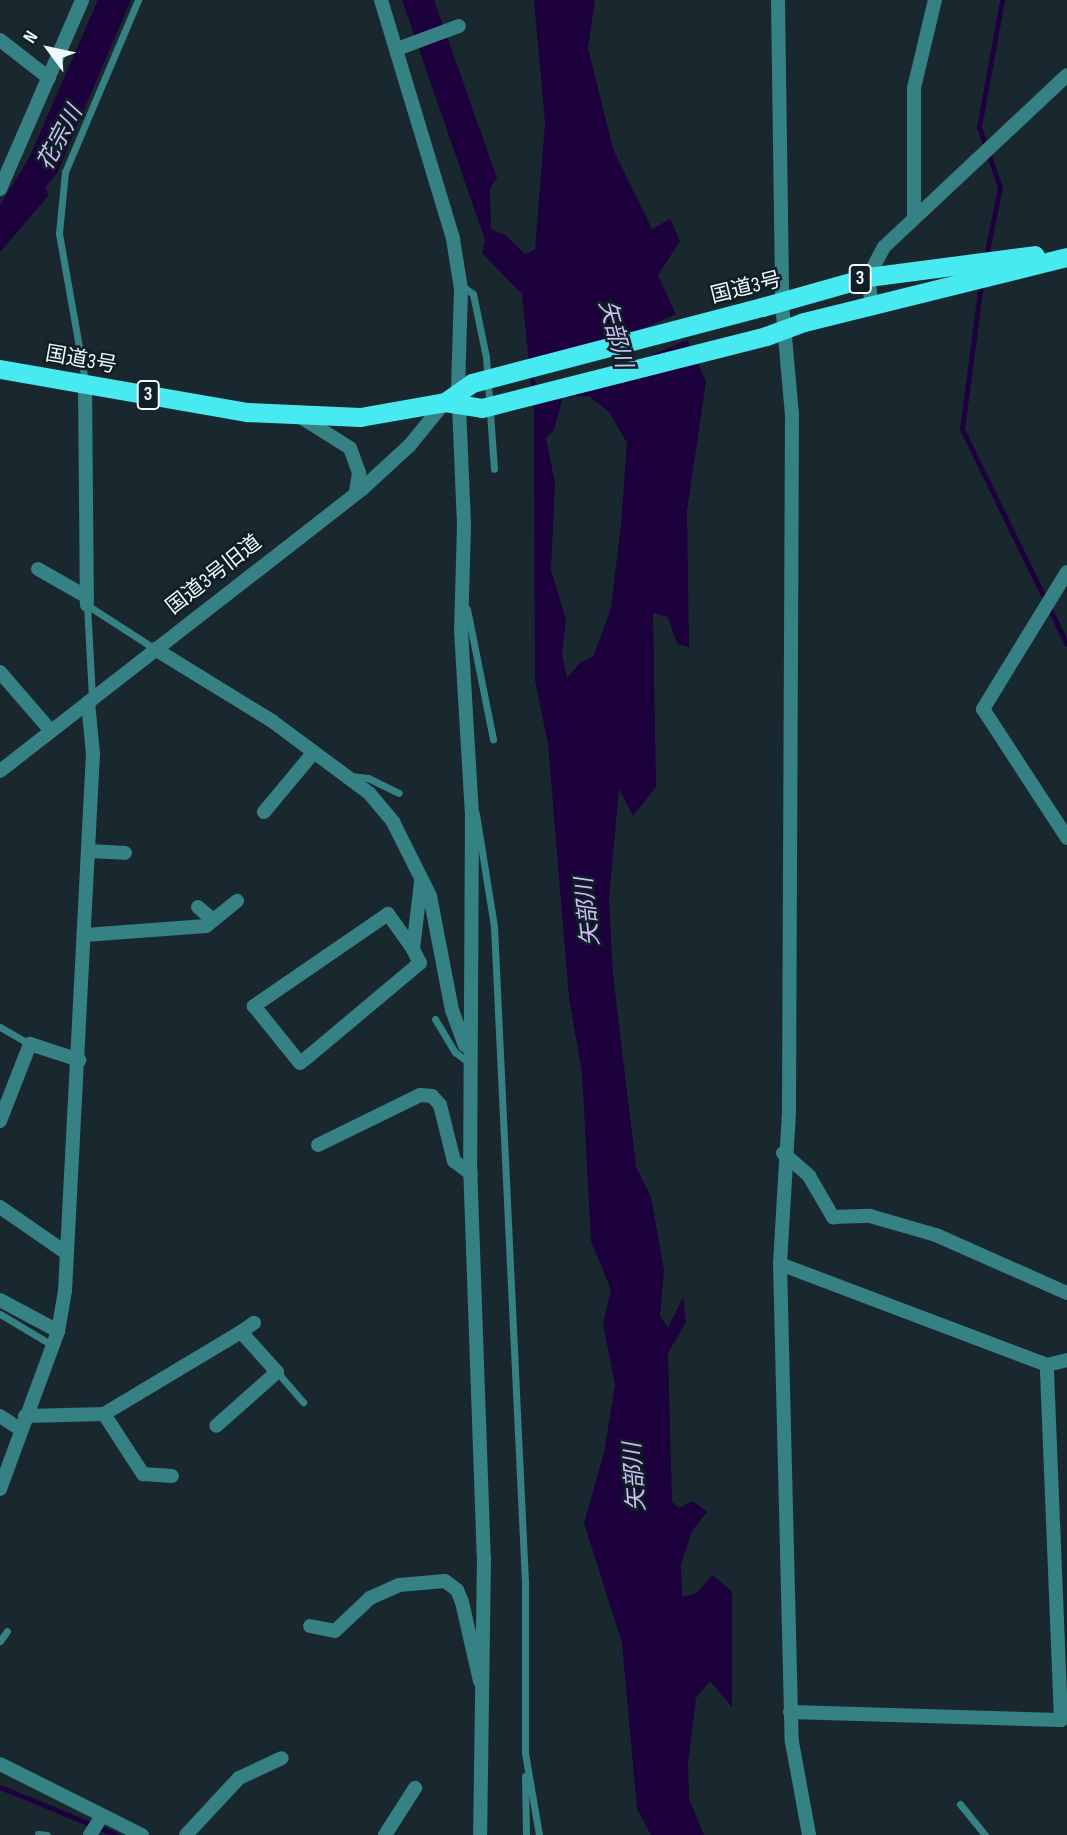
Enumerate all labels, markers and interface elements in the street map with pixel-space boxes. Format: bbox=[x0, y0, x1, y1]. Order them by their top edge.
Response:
north arrow bbox=[14, 14, 84, 84]
text: N bbox=[19, 27, 43, 48]
water label: 花宗川 bbox=[32, 101, 88, 175]
road number: 3 bbox=[848, 264, 872, 294]
street label: 国道3号 bbox=[708, 267, 784, 309]
water label: 矢部川 bbox=[593, 297, 637, 371]
street label: 国道3号 bbox=[43, 341, 119, 379]
road number: 3 bbox=[136, 380, 160, 410]
street label: 国道3号旧道 bbox=[161, 530, 267, 620]
water label: 矢部川 bbox=[571, 876, 605, 948]
water label: 矢部川 bbox=[619, 1442, 651, 1512]

